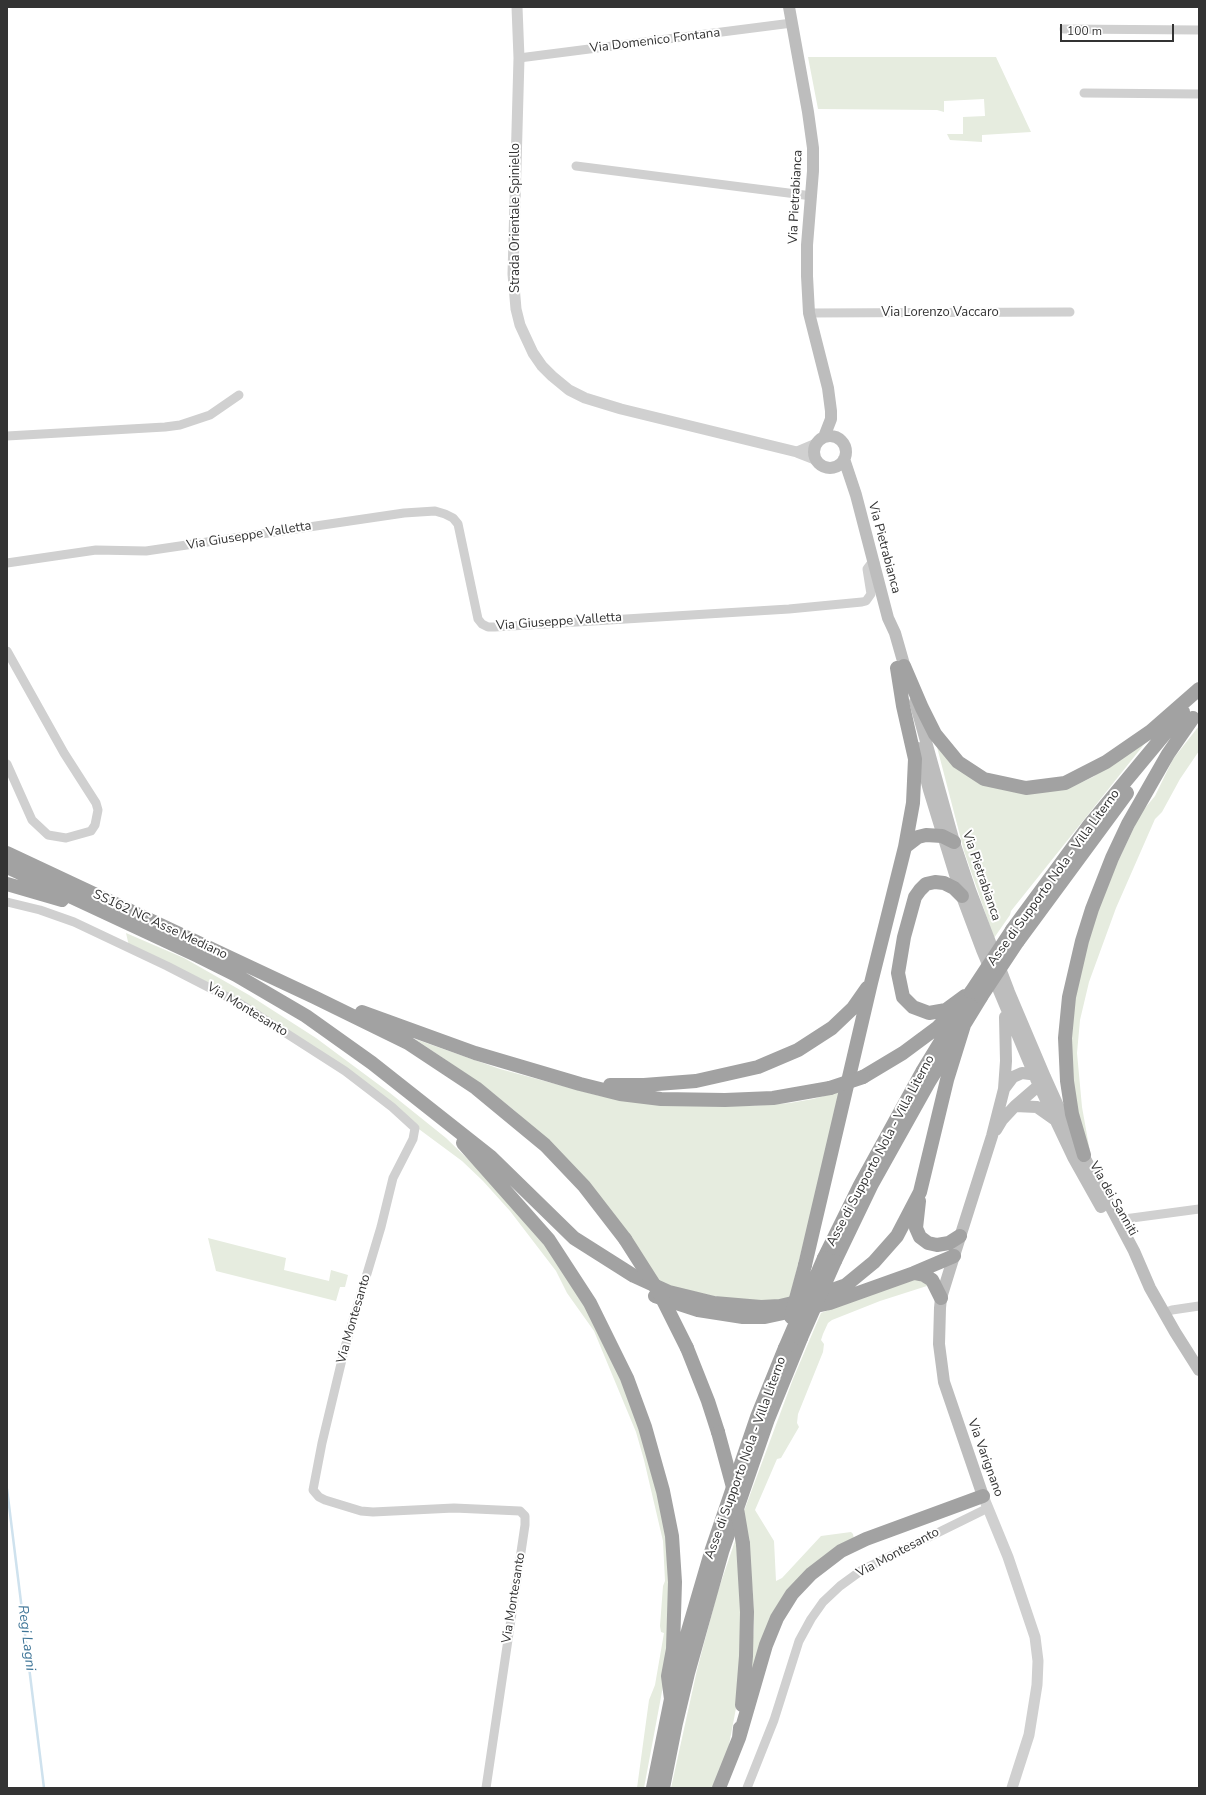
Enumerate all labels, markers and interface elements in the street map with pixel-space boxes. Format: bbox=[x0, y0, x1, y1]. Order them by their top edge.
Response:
scale bar bbox=[1062, 16, 1176, 42]
text: 100 m bbox=[1067, 23, 1102, 39]
street label: Via Domenico Fontana bbox=[589, 25, 721, 57]
street label: Strada Orientale Spiniello bbox=[508, 143, 524, 293]
street label: Via Pietrabianca bbox=[786, 150, 806, 244]
street label: Via Lorenzo Vaccaro bbox=[881, 305, 999, 321]
street label: Via Pietrabianca bbox=[864, 501, 904, 595]
street label: Via Giuseppe Valletta bbox=[186, 518, 312, 554]
street label: Via Giuseppe Valletta bbox=[496, 610, 622, 634]
street label: Asse di Supporto Nola - Villa Literno bbox=[985, 787, 1123, 969]
street label: Via Pietrabianca bbox=[958, 829, 1004, 923]
street label: SS162 NC Asse Mediano bbox=[90, 887, 230, 963]
street label: Via Montesanto bbox=[204, 980, 290, 1040]
street label: Asse di Supporto Nola - Villa Literno bbox=[824, 1053, 938, 1249]
street label: Via dei Sanniti bbox=[1085, 1159, 1141, 1239]
street label: Via Montesanto bbox=[334, 1273, 374, 1365]
street label: Asse di Supporto Nola - Villa Literno bbox=[702, 1355, 790, 1561]
street label: Via Varignano bbox=[964, 1417, 1006, 1499]
street label: Via Montesanto bbox=[854, 1525, 942, 1581]
street label: Via Montesanto bbox=[499, 1552, 529, 1644]
water label: Regi Lagni bbox=[14, 1604, 38, 1672]

